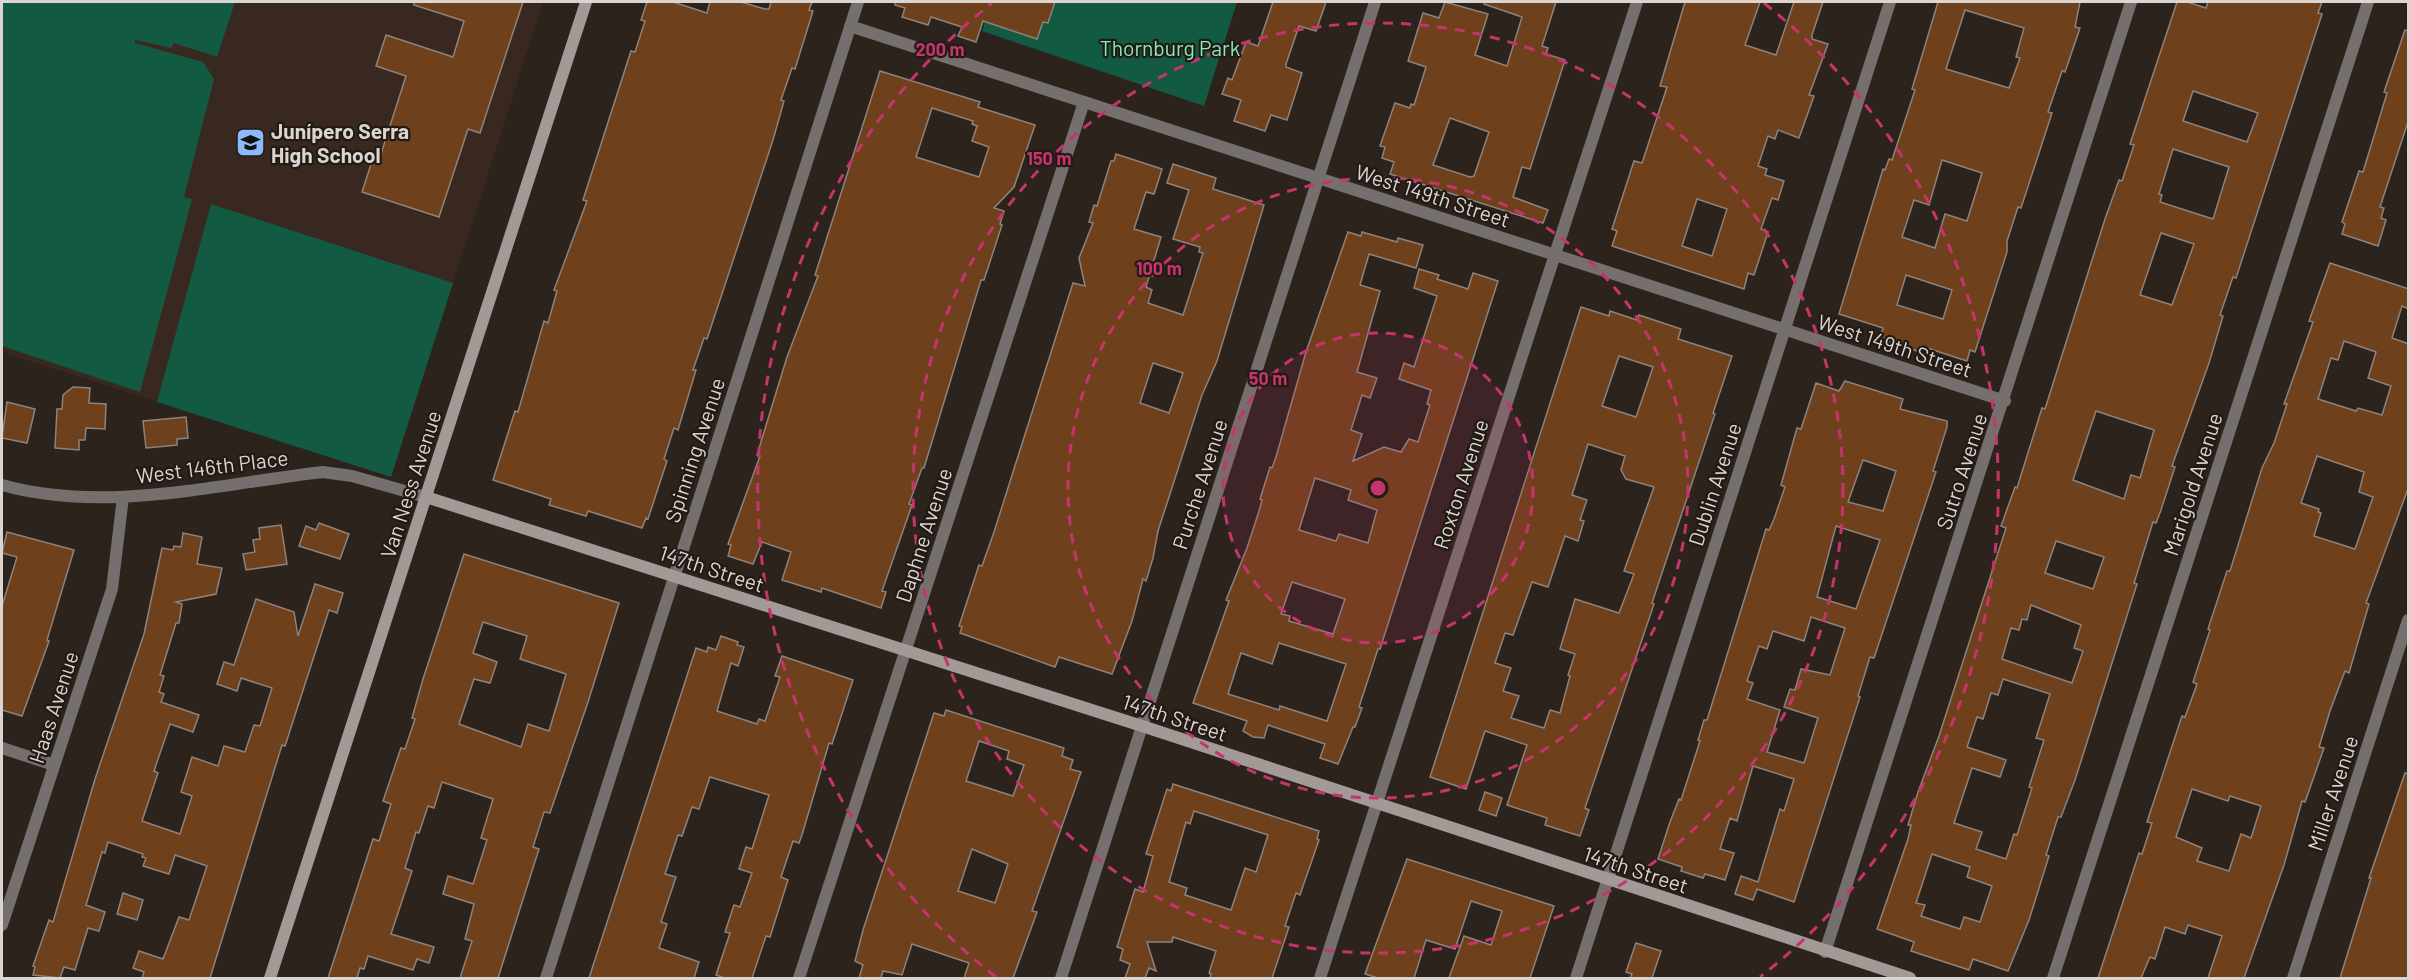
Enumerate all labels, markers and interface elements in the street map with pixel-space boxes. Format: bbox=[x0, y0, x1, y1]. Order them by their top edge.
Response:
park label: Thornburg Park bbox=[1100, 35, 1240, 60]
text: 200 m bbox=[915, 38, 965, 60]
place label: Junípero Serra High School bbox=[271, 118, 409, 167]
school or university icon: Junípero Serra High School bbox=[234, 126, 266, 158]
text: 150 m bbox=[1027, 147, 1071, 169]
street label: West 149th Street bbox=[1353, 158, 1513, 232]
text: 100 m bbox=[1136, 257, 1182, 279]
street label: West 149th Street bbox=[1815, 308, 1975, 382]
text: 50 m bbox=[1249, 367, 1287, 389]
street label: Spinning Avenue bbox=[659, 374, 729, 526]
street label: Van Ness Avenue bbox=[374, 407, 446, 561]
street label: Marigold Avenue bbox=[2157, 409, 2227, 559]
street label: Sutro Avenue bbox=[1930, 410, 1992, 532]
street label: Purche Avenue bbox=[1166, 416, 1232, 552]
street label: Roxton Avenue bbox=[1427, 416, 1493, 552]
street label: Dublin Avenue bbox=[1682, 419, 1746, 549]
street label: West 146th Place bbox=[134, 444, 290, 488]
street label: Daphne Avenue bbox=[890, 465, 956, 605]
centre of rings bbox=[1368, 478, 1388, 498]
street label: 147th Street bbox=[656, 539, 768, 597]
street label: Haas Avenue bbox=[23, 648, 83, 766]
street label: 147th Street bbox=[1119, 688, 1231, 746]
street label: Miller Avenue bbox=[2302, 732, 2362, 854]
street label: 147th Street bbox=[1580, 840, 1692, 898]

